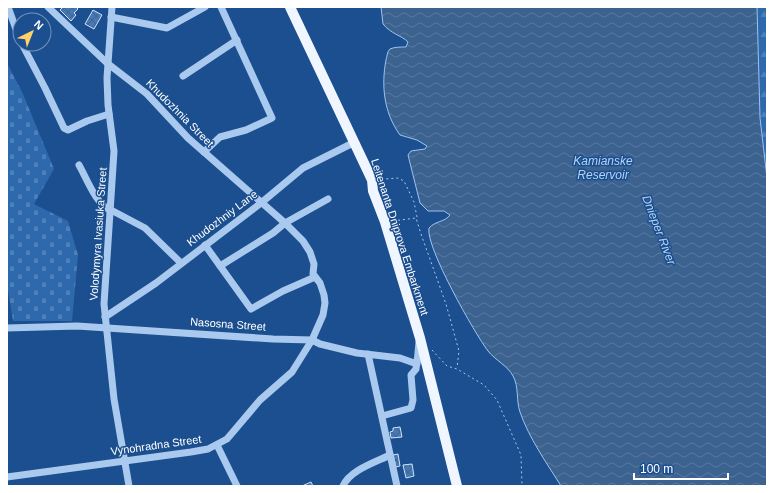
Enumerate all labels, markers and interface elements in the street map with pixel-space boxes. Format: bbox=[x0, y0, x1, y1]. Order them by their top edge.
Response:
north arrow bbox=[12, 12, 52, 52]
text: N bbox=[32, 18, 46, 32]
street label: Khudozhnia Street bbox=[144, 77, 216, 149]
water label: Kamianske Reservoir bbox=[573, 154, 633, 182]
street label: Leitenanta Dniprova Embarkment bbox=[369, 157, 431, 317]
street label: Volodymyra Ivasiuka Street bbox=[87, 167, 109, 301]
street label: Khudozhniy Lane bbox=[184, 188, 260, 248]
water label: Dnieper River bbox=[639, 193, 679, 268]
street label: Nasosna Street bbox=[190, 315, 266, 333]
street label: Vynohradna Street bbox=[110, 433, 202, 457]
scale bar bbox=[634, 455, 728, 481]
text: 100 m bbox=[640, 462, 673, 476]

